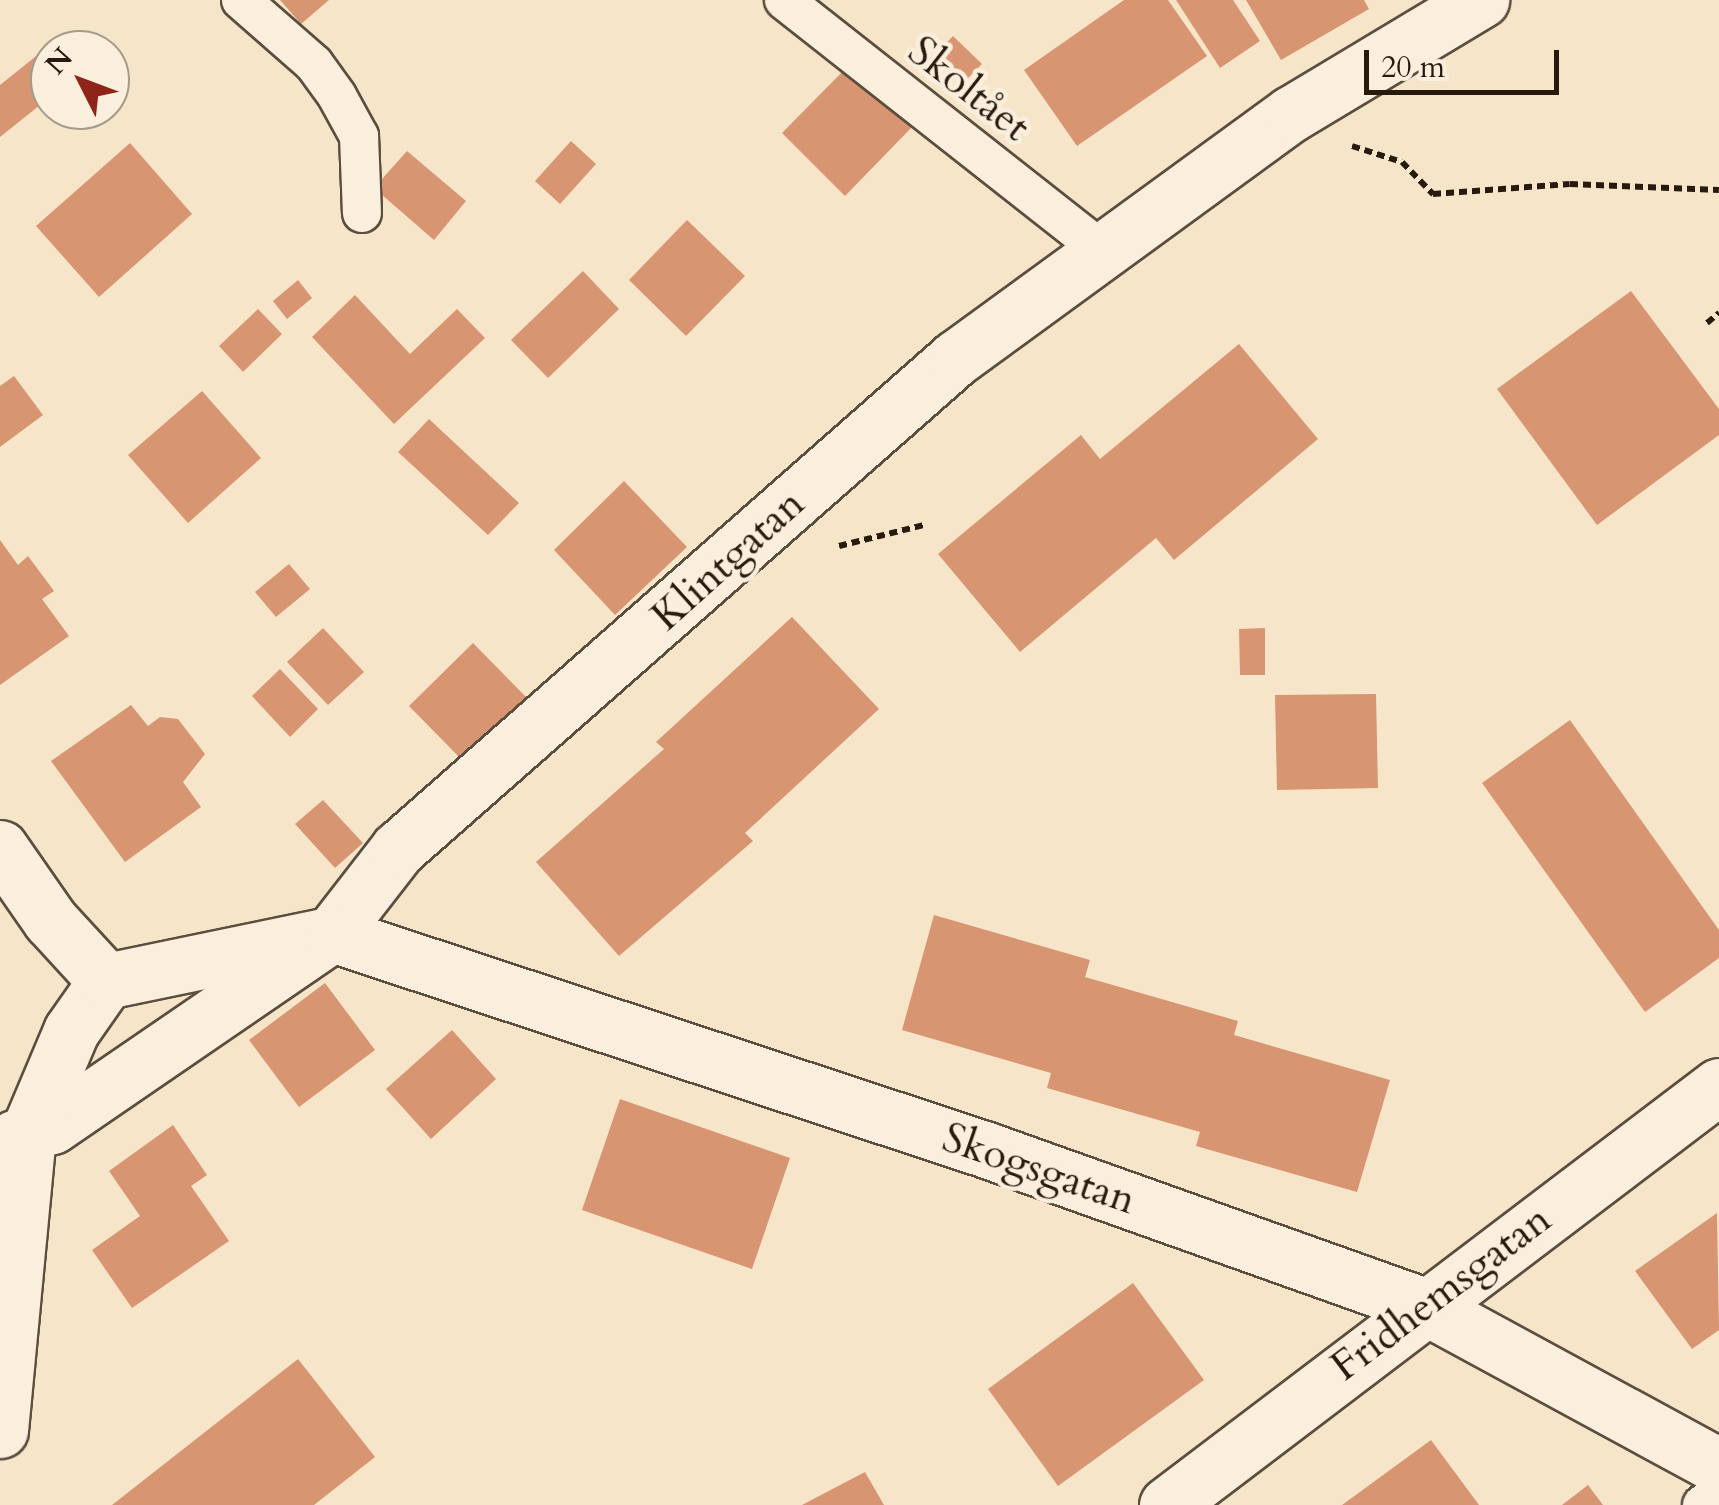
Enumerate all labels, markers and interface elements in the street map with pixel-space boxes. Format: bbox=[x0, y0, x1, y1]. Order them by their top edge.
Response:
street label: Skoltået bbox=[898, 26, 1040, 152]
north arrow bbox=[30, 30, 130, 130]
scale bar bbox=[1369, 30, 1564, 92]
text: N bbox=[37, 40, 81, 83]
text: 20 m bbox=[1381, 47, 1445, 88]
street label: Klintgatan bbox=[641, 478, 815, 642]
street label: Skogsgatan bbox=[936, 1112, 1142, 1226]
street label: Fridhemsgatan bbox=[1321, 1194, 1561, 1392]

